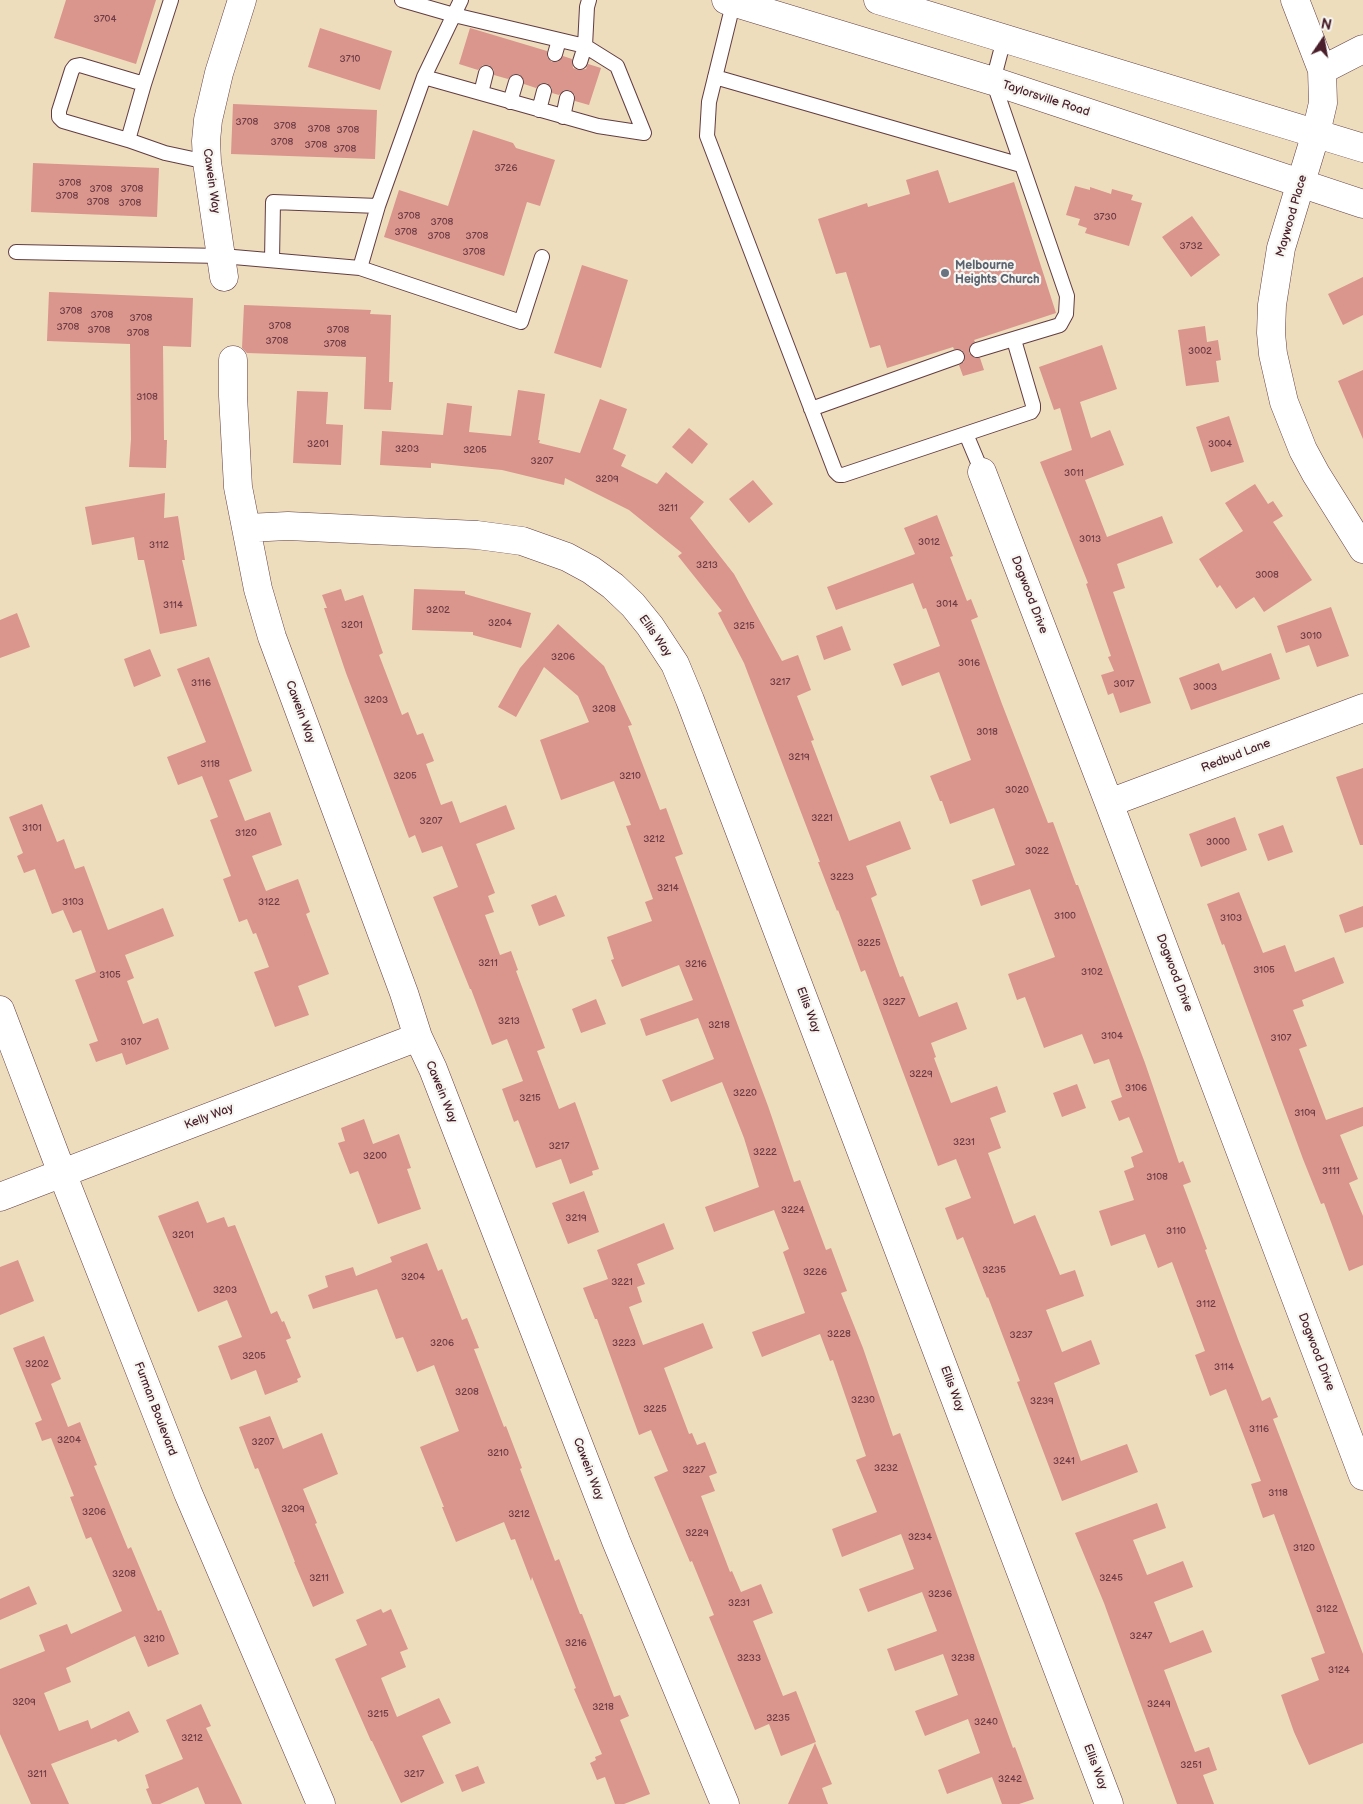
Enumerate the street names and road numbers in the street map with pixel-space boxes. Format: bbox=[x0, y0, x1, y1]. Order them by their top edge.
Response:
street label: Taylorsville Road bbox=[1000, 78, 1092, 120]
street label: Cawein Way bbox=[199, 147, 223, 215]
street label: Maywood Place bbox=[1273, 173, 1311, 259]
street label: Dogwood Drive bbox=[1008, 554, 1050, 636]
street label: Ellis Way bbox=[635, 612, 675, 660]
street label: Cawein Way bbox=[282, 679, 318, 745]
street label: Redbud Lane bbox=[1199, 736, 1273, 776]
street label: Dogwood Drive bbox=[1153, 932, 1195, 1014]
street label: Ellis Way bbox=[793, 985, 823, 1035]
street label: Cawein Way bbox=[422, 1059, 460, 1125]
street label: Kelly Way bbox=[183, 1101, 235, 1133]
street label: Dogwood Drive bbox=[1295, 1311, 1337, 1393]
street label: Furman Boulevard bbox=[130, 1360, 180, 1458]
street label: Ellis Way bbox=[937, 1364, 967, 1414]
street label: Cawein Way bbox=[570, 1436, 606, 1502]
street label: Ellis Way bbox=[1080, 1742, 1110, 1792]

